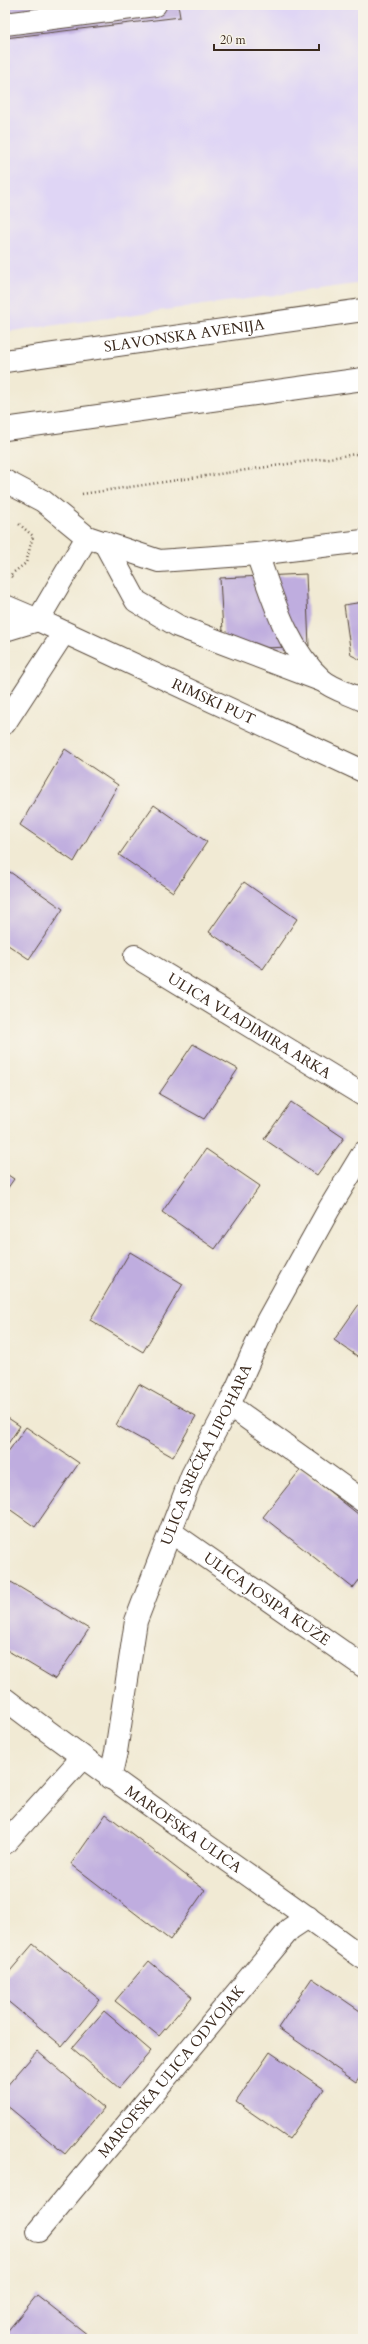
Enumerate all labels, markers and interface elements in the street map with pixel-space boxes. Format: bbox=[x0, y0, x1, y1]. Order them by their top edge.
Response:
scale bar bbox=[214, 26, 319, 52]
text: 20 m bbox=[220, 32, 247, 48]
street label: SLAVONSKA AVENIJA bbox=[103, 314, 266, 357]
street label: RIMSKI PUT bbox=[169, 674, 258, 730]
street label: ULICA VLADIMIRA ARKA bbox=[164, 968, 335, 1083]
street label: ULICA SREĆKA LIPOHARA bbox=[156, 1360, 256, 1548]
street label: ULICA JOSIPA KUŽE bbox=[200, 1548, 334, 1650]
street label: MAROFSKA ULICA bbox=[121, 1781, 246, 1878]
street label: MAROFSKA ULICA ODVOJAK bbox=[93, 1980, 250, 2162]

